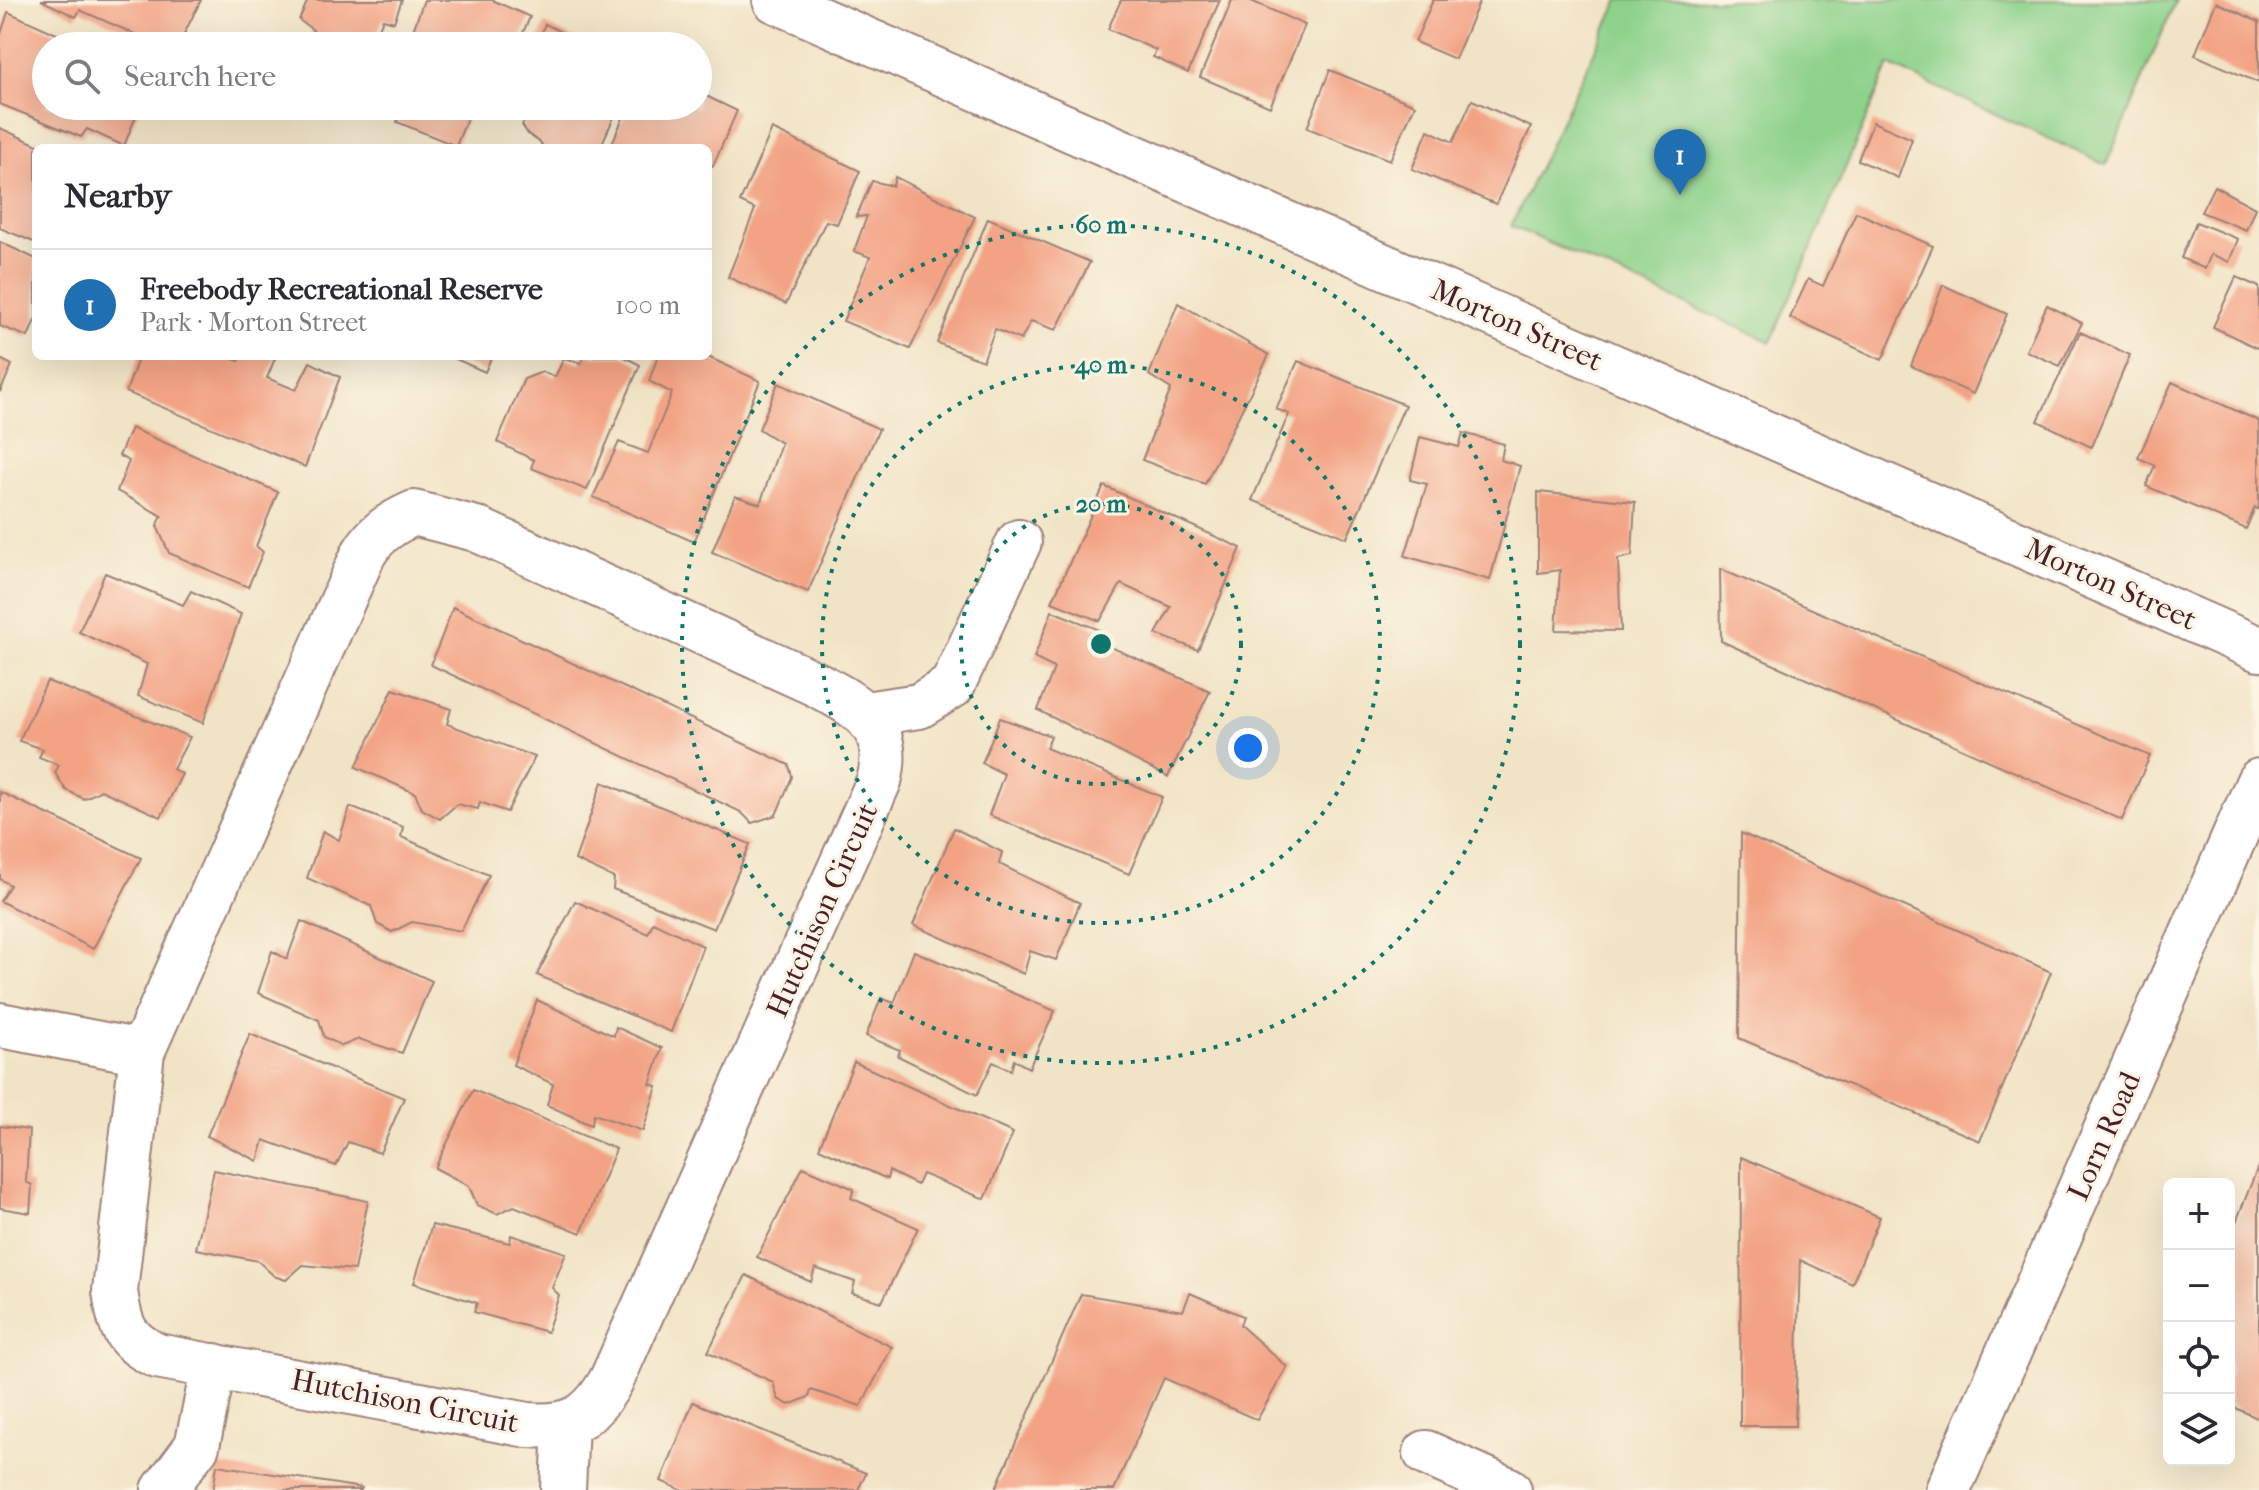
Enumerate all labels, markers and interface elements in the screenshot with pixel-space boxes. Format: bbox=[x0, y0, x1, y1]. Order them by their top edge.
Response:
search box bbox=[32, 32, 712, 120]
icon: search bbox=[60, 54, 104, 98]
text: Search here bbox=[124, 59, 276, 94]
pin: 1 bbox=[1654, 129, 1706, 195]
text: Nearby bbox=[64, 176, 171, 216]
text: 60 m bbox=[1075, 211, 1128, 239]
text: Freebody Recreational Reserve bbox=[140, 272, 543, 307]
street label: Morton Street bbox=[1426, 272, 1608, 379]
text: 1 bbox=[85, 290, 95, 321]
text: 100 m bbox=[615, 290, 680, 321]
text: Park · Morton Street bbox=[140, 307, 367, 338]
text: 40 m bbox=[1074, 351, 1128, 380]
text: 20 m bbox=[1076, 490, 1127, 518]
street label: Morton Street bbox=[2020, 531, 2202, 638]
centre of rings bbox=[1087, 630, 1115, 658]
your location bbox=[1228, 728, 1268, 768]
street label: Hutchison Circuit bbox=[760, 797, 886, 1023]
street label: Lorn Road bbox=[2061, 1066, 2148, 1206]
map controls bbox=[2163, 1178, 2235, 1466]
button: + bbox=[2163, 1178, 2235, 1250]
button: − bbox=[2163, 1250, 2235, 1322]
button: locate bbox=[2163, 1322, 2235, 1394]
street label: Hutchison Circuit bbox=[288, 1362, 522, 1441]
button: layers bbox=[2163, 1394, 2235, 1466]

